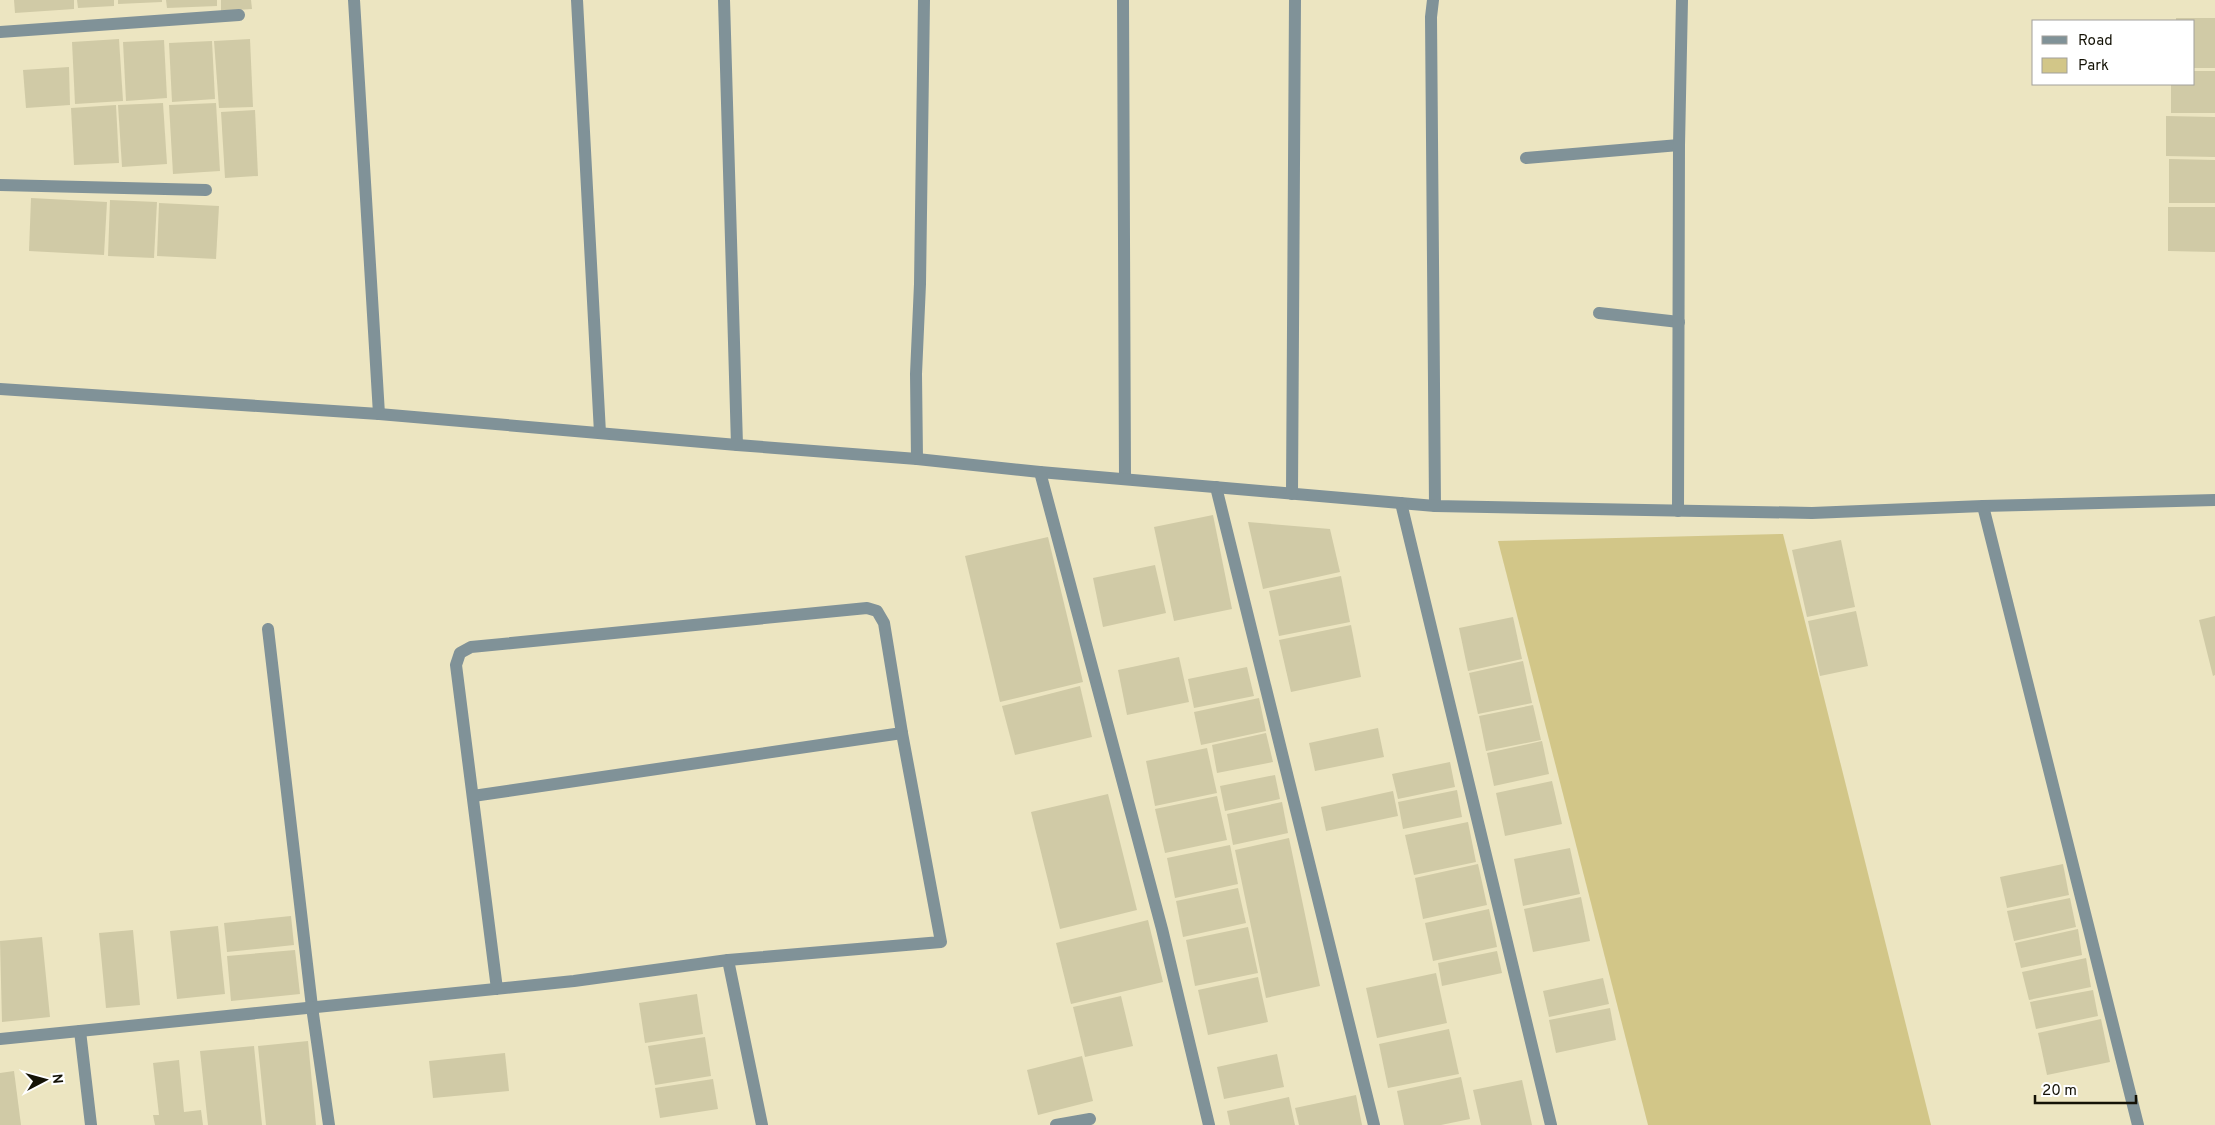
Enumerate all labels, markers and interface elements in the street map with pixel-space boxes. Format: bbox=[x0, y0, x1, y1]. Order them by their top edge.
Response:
legend bbox=[2032, 20, 2195, 85]
text: Road bbox=[2078, 32, 2113, 51]
text: Park bbox=[2078, 57, 2109, 76]
north arrow bbox=[20, 1055, 70, 1105]
scale bar bbox=[2035, 1072, 2136, 1104]
text: N bbox=[47, 1073, 65, 1085]
text: 20 m bbox=[2042, 1082, 2077, 1101]

